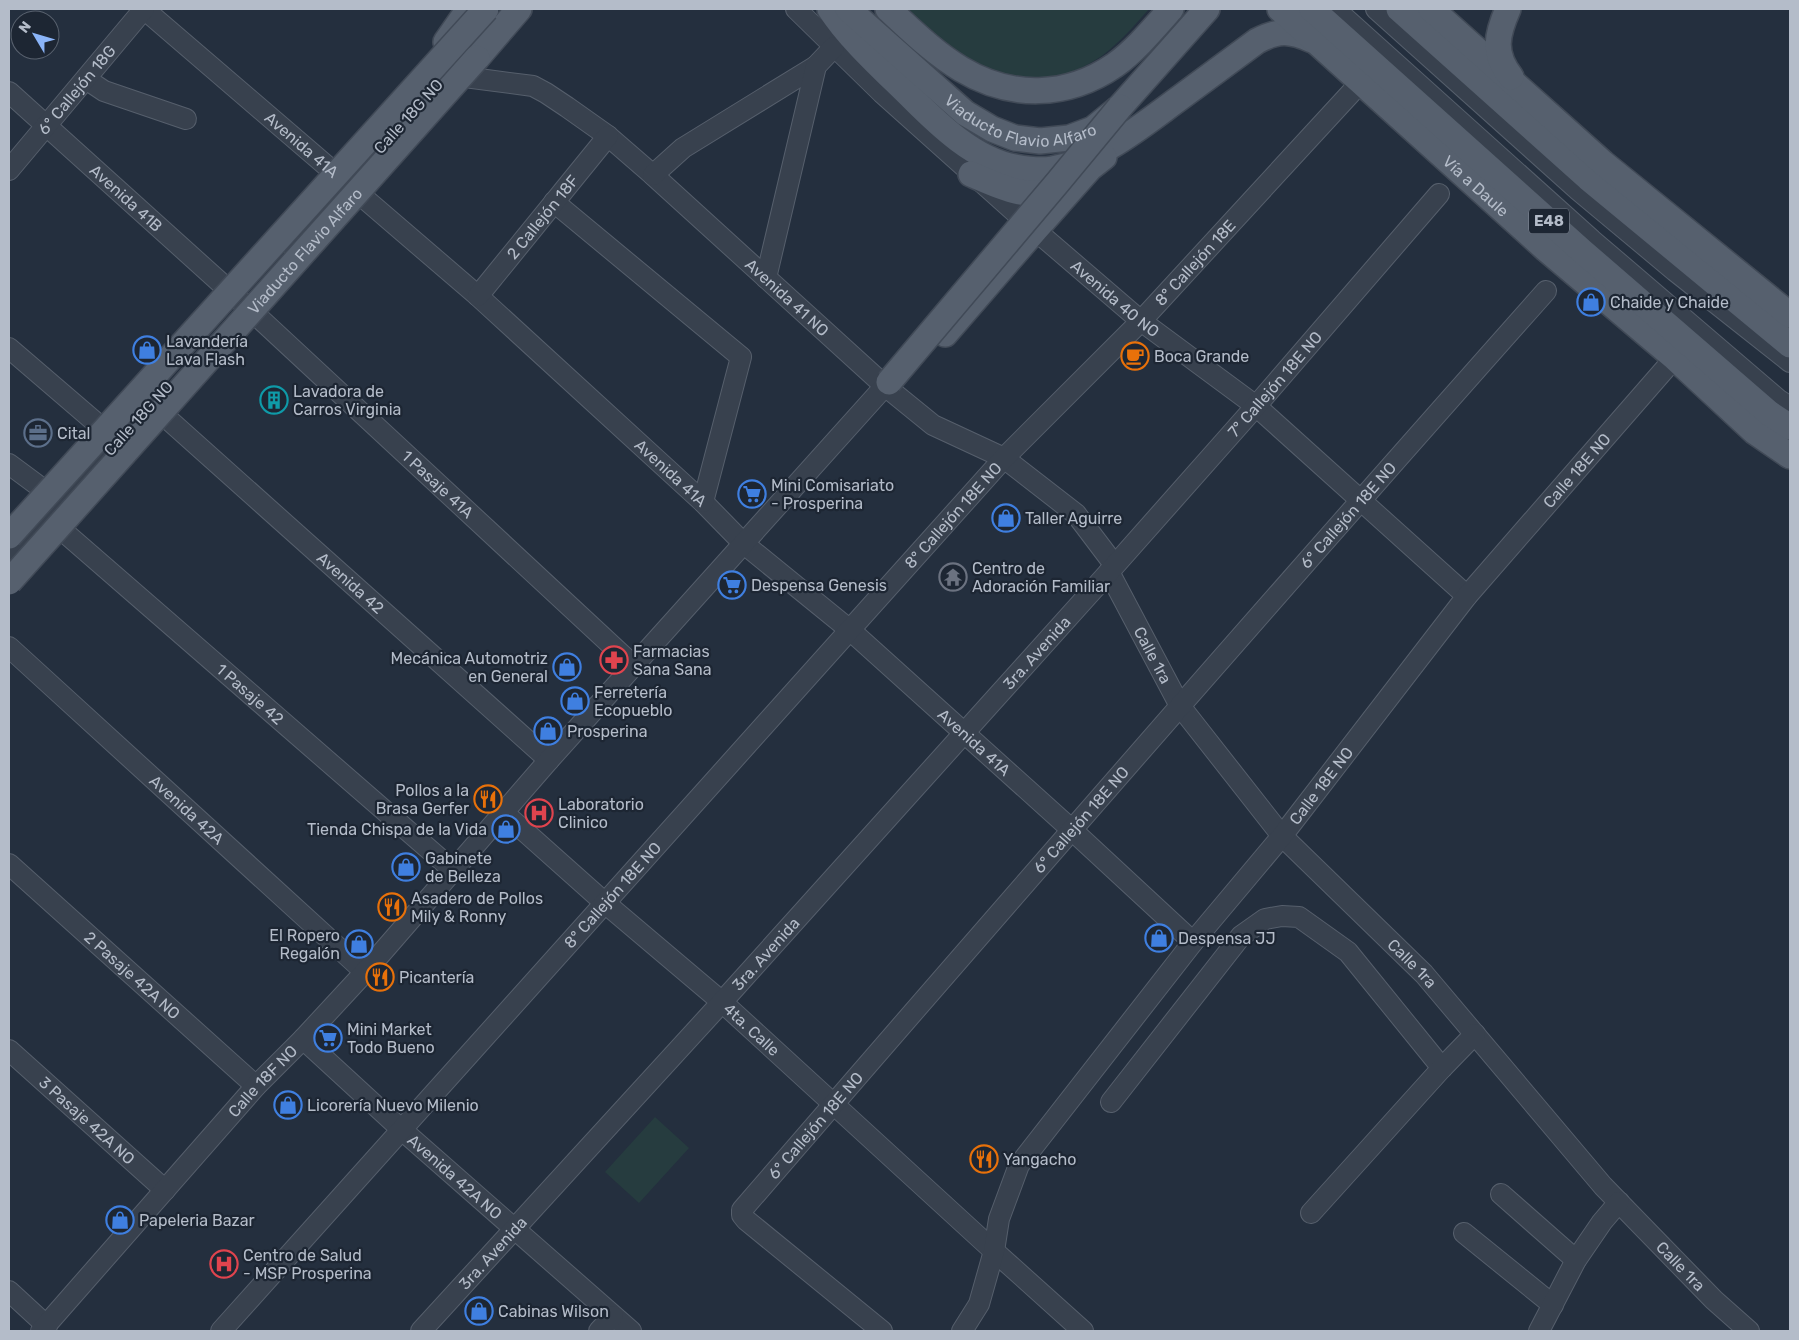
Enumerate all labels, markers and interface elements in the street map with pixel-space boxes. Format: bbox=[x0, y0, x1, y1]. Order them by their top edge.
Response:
north arrow bbox=[10, 10, 60, 60]
text: N bbox=[15, 18, 35, 37]
street label: 6° Callejón 18G bbox=[34, 41, 120, 138]
street label: Calle 18G NO bbox=[370, 75, 447, 158]
street label: Viaducto Flavio Alfaro bbox=[941, 90, 1099, 151]
street label: Avenida 41A bbox=[261, 108, 342, 182]
street label: Vía a Daule bbox=[1439, 152, 1513, 221]
street label: Avenida 41B bbox=[86, 161, 166, 236]
street label: 2 Callejón 18F bbox=[503, 171, 583, 263]
street label: Viaducto Flavio Alfaro bbox=[244, 184, 366, 318]
road number: E48 bbox=[1529, 208, 1569, 234]
street label: 8° Callejón 18E bbox=[1151, 216, 1240, 310]
street label: Avenida 41 NO bbox=[741, 255, 833, 340]
street label: Avenida 40 NO bbox=[1067, 256, 1163, 341]
shop icon: Chaide y Chaide bbox=[1576, 287, 1606, 317]
place label: Chaide y Chaide bbox=[1610, 293, 1729, 312]
street label: 7° Callejón 18E NO bbox=[1224, 328, 1326, 441]
place label: Lavandería Lava Flash bbox=[166, 332, 248, 369]
shop icon: Lavandería Lava Flash bbox=[132, 335, 162, 365]
cafe icon: Boca Grande bbox=[1120, 341, 1150, 371]
place label: Boca Grande bbox=[1154, 347, 1249, 366]
street label: Calle 18G NO bbox=[100, 377, 177, 460]
place label: Lavadora de Carros Virginia bbox=[293, 382, 401, 419]
building icon: Lavadora de Carros Virginia bbox=[259, 385, 289, 415]
office icon: Cital bbox=[23, 418, 53, 448]
place label: Cital bbox=[57, 424, 91, 443]
street label: Calle 18E NO bbox=[1539, 429, 1615, 512]
street label: Avenida 41A bbox=[631, 435, 711, 511]
street label: 1 Pasaje 41A bbox=[398, 446, 478, 522]
street label: 8° Callejón 18E NO bbox=[901, 458, 1006, 572]
street label: 6° Callejón 18E NO bbox=[1296, 458, 1400, 572]
place label: Mini Comisariato - Prosperina bbox=[771, 476, 894, 513]
supermarket icon: Mini Comisariato - Prosperina bbox=[737, 479, 767, 509]
shop icon: Taller Aguirre bbox=[991, 503, 1021, 533]
place label: Taller Aguirre bbox=[1025, 509, 1122, 528]
street label: Avenida 42 bbox=[313, 548, 388, 618]
place label: Centro de Adoración Familiar bbox=[972, 559, 1110, 596]
temple icon: Centro de Adoración Familiar bbox=[938, 562, 968, 592]
supermarket icon: Despensa Genesis bbox=[717, 570, 747, 600]
place label: Despensa Genesis bbox=[751, 576, 887, 595]
street label: 3ra. Avenida bbox=[999, 612, 1075, 693]
street label: Calle 1ra bbox=[1130, 624, 1175, 687]
place label: Farmacias Sana Sana bbox=[633, 642, 712, 679]
pharmacy icon: Farmacias Sana Sana bbox=[599, 645, 629, 675]
place label: Mecánica Automotriz en General bbox=[391, 649, 548, 686]
shop icon: Mecánica Automotriz en General bbox=[552, 652, 582, 682]
street label: 1 Pasaje 42 bbox=[212, 660, 288, 729]
place label: Ferretería Ecopueblo bbox=[594, 683, 672, 720]
shop icon: Ferretería Ecopueblo bbox=[560, 686, 590, 716]
street label: Avenida 41A bbox=[934, 705, 1014, 780]
shop icon: Prosperina bbox=[533, 716, 563, 746]
place label: Prosperina bbox=[567, 722, 648, 741]
street label: Calle 18E NO bbox=[1285, 743, 1357, 828]
street label: 6° Callejón 18E NO bbox=[1030, 763, 1133, 877]
street label: Avenida 42A bbox=[146, 771, 228, 849]
place label: Pollos a la Brasa Gerfer bbox=[376, 781, 469, 818]
restaurant icon: Pollos a la Brasa Gerfer bbox=[473, 784, 503, 814]
place label: Laboratorio Clinico bbox=[558, 795, 644, 832]
hospital icon: Laboratorio Clinico bbox=[524, 798, 554, 828]
shop icon: Tienda Chispa de la Vida bbox=[491, 814, 521, 844]
place label: Tienda Chispa de la Vida bbox=[307, 820, 487, 839]
street label: 8° Callejón 18E NO bbox=[560, 838, 665, 952]
place label: Gabinete de Belleza bbox=[425, 849, 501, 886]
shop icon: Gabinete de Belleza bbox=[391, 852, 421, 882]
place label: Asadero de Pollos Mily & Ronny bbox=[411, 889, 543, 926]
restaurant icon: Asadero de Pollos Mily & Ronny bbox=[377, 892, 407, 922]
street label: 3ra. Avenida bbox=[728, 914, 804, 994]
shop icon: Despensa JJ bbox=[1144, 923, 1174, 953]
place label: El Ropero Regalón bbox=[269, 926, 340, 963]
street label: 2 Pasaje 42A NO bbox=[80, 928, 184, 1023]
shop icon: El Ropero Regalón bbox=[344, 929, 374, 959]
place label: Despensa JJ bbox=[1178, 929, 1276, 948]
street label: Calle 1ra bbox=[1383, 935, 1441, 992]
restaurant icon: Picantería bbox=[365, 962, 395, 992]
place label: Picantería bbox=[399, 968, 474, 987]
street label: 4ta. Calle bbox=[720, 999, 783, 1060]
place label: Mini Market Todo Bueno bbox=[347, 1020, 435, 1057]
supermarket icon: Mini Market Todo Bueno bbox=[313, 1023, 343, 1053]
street label: Calle 18F NO bbox=[224, 1041, 301, 1121]
street label: 6° Callejón 18E NO bbox=[764, 1068, 867, 1183]
street label: 3 Pasaje 42A NO bbox=[35, 1073, 139, 1168]
shop icon: Licorería Nuevo Milenio bbox=[273, 1090, 303, 1120]
place label: Licorería Nuevo Milenio bbox=[307, 1096, 479, 1115]
street label: Avenida 42A NO bbox=[404, 1130, 506, 1223]
restaurant icon: Yangacho bbox=[969, 1144, 999, 1174]
place label: Yangacho bbox=[1003, 1150, 1076, 1169]
shop icon: Papeleria Bazar bbox=[105, 1205, 135, 1235]
place label: Papeleria Bazar bbox=[139, 1211, 255, 1230]
street label: 3ra. Avenida bbox=[455, 1213, 531, 1293]
street label: Calle 1ra bbox=[1652, 1238, 1709, 1295]
place label: Centro de Salud - MSP Prosperina bbox=[243, 1246, 372, 1283]
hospital icon: Centro de Salud - MSP Prosperina bbox=[209, 1249, 239, 1279]
shop icon: Cabinas Wilson bbox=[464, 1296, 494, 1326]
place label: Cabinas Wilson bbox=[498, 1302, 609, 1321]

